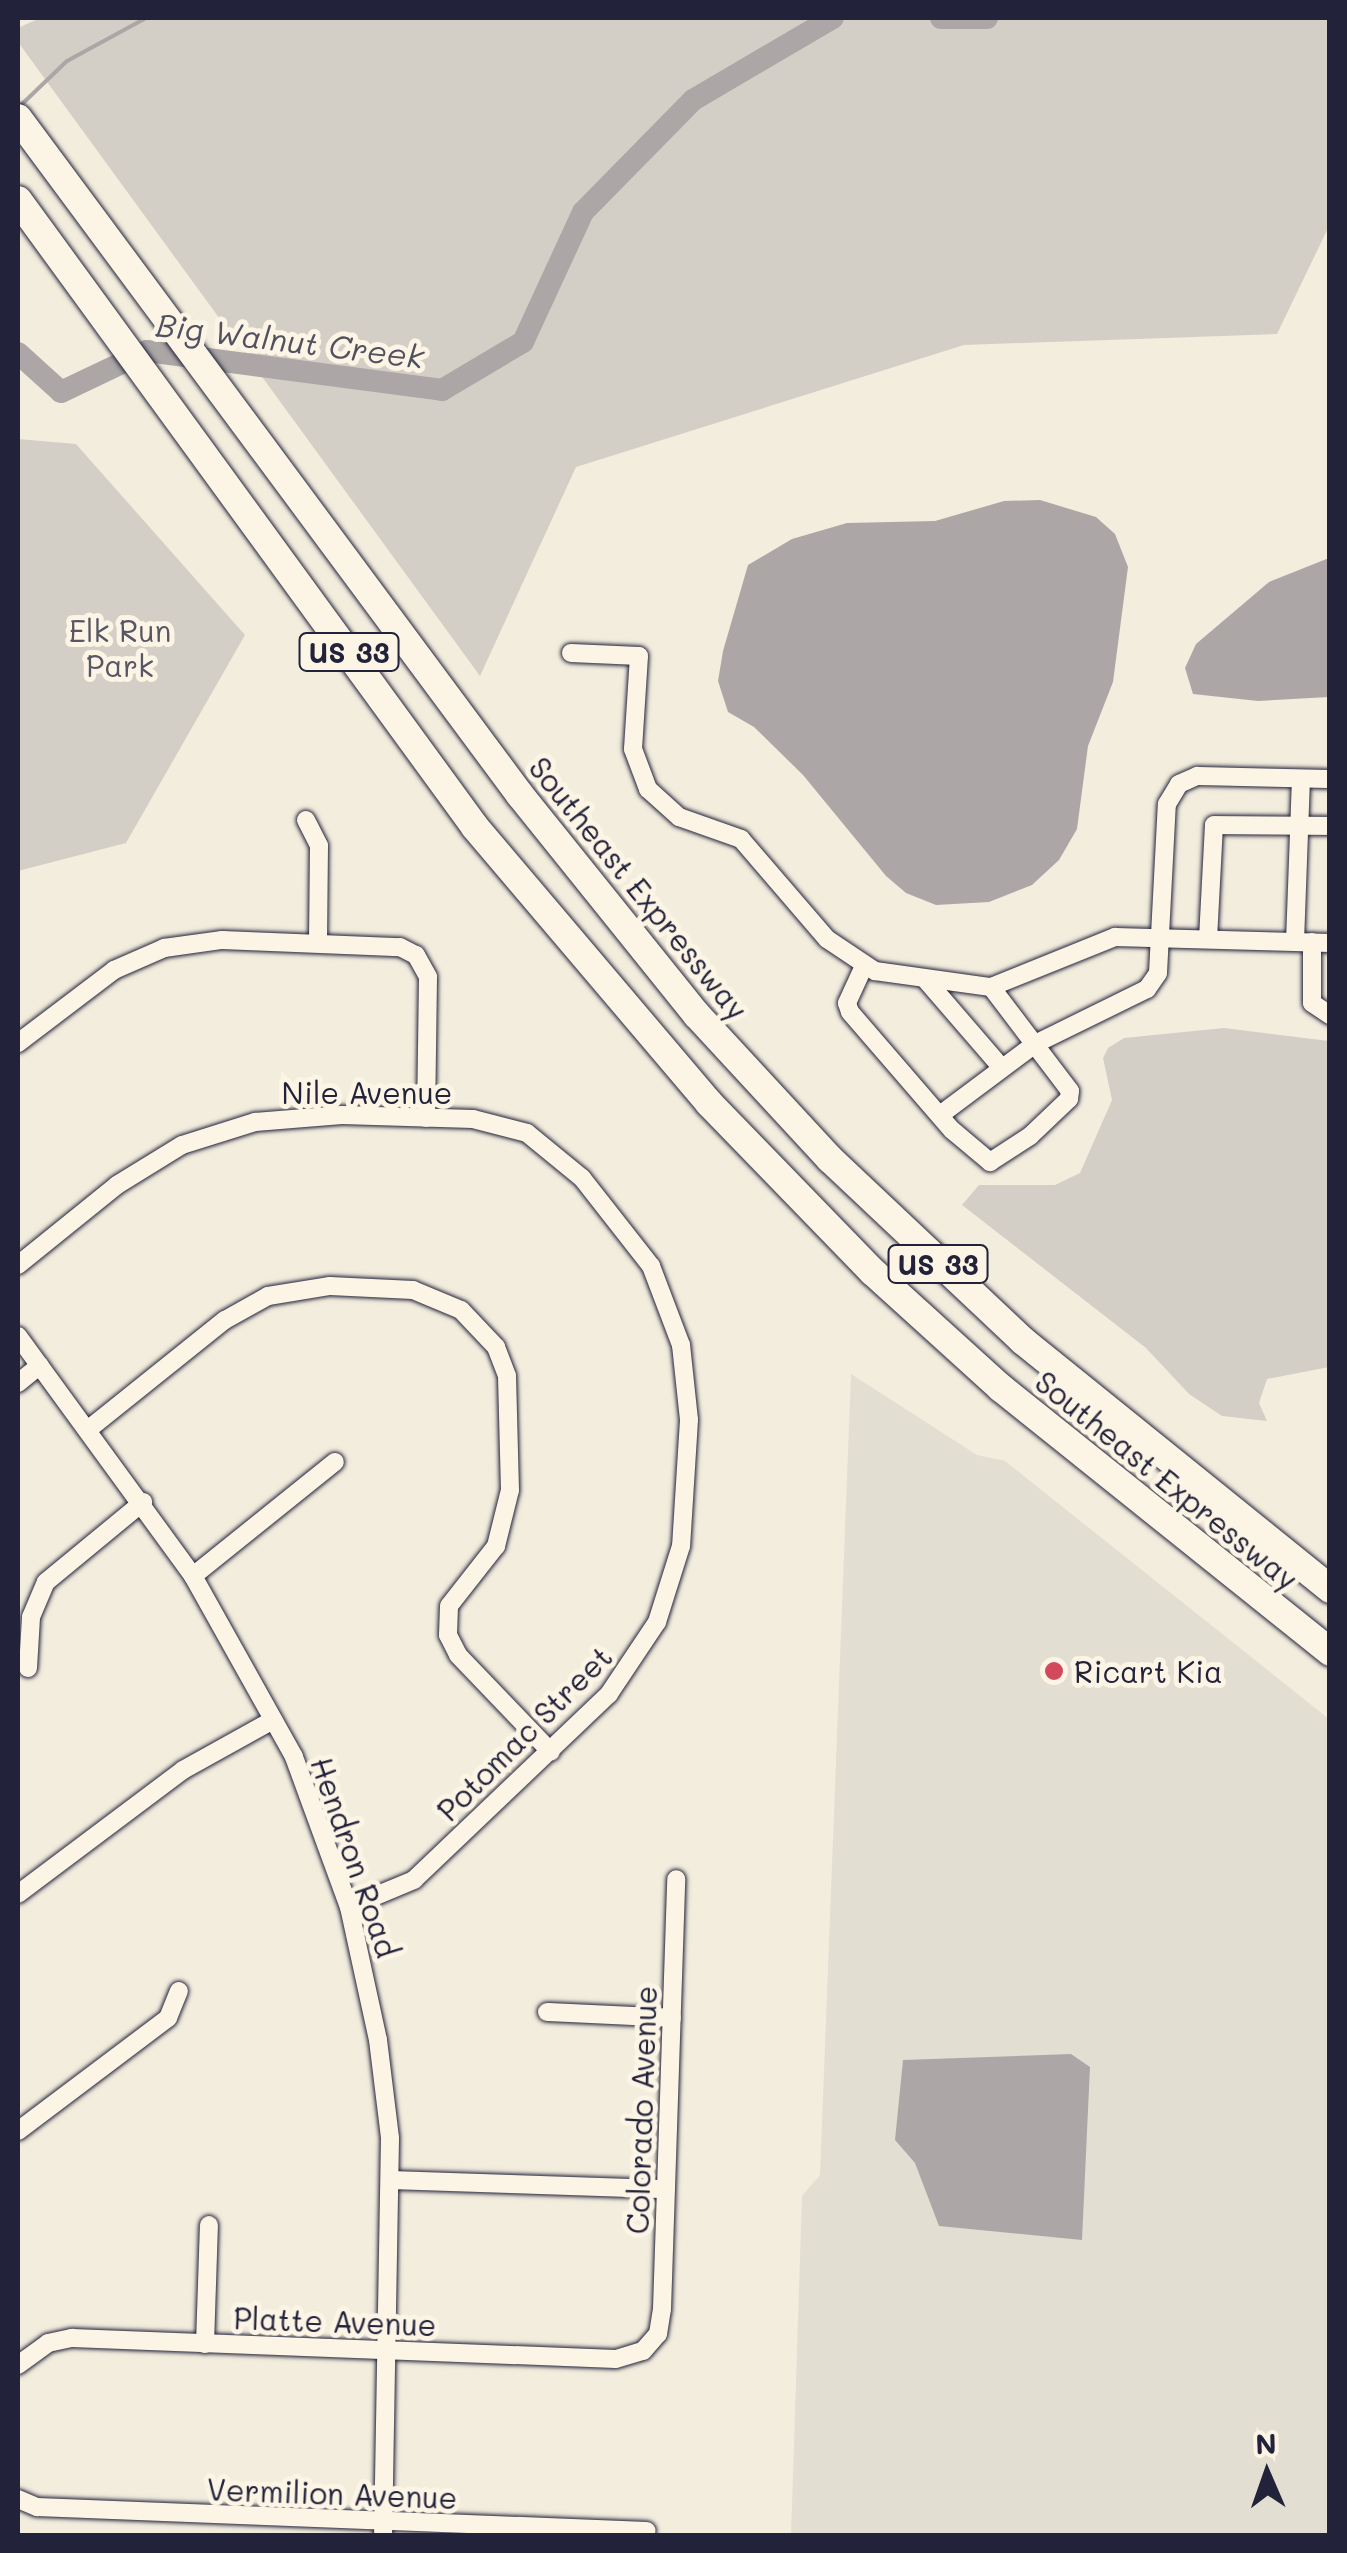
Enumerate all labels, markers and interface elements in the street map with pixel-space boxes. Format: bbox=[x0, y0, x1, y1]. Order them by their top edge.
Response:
water label: Big Walnut Creek bbox=[154, 305, 426, 375]
park label: Elk Run Park bbox=[69, 612, 171, 682]
road number: US 33 bbox=[296, 629, 402, 675]
street label: Southeast Expressway bbox=[522, 750, 756, 1026]
street label: Nile Avenue bbox=[282, 1074, 452, 1110]
road number: US 33 bbox=[886, 1241, 990, 1287]
street label: Southeast Expressway bbox=[1029, 1363, 1305, 1597]
street label: Potomac Street bbox=[429, 1638, 619, 1828]
place label: Ricart Kia bbox=[1074, 1653, 1223, 1689]
marker: Ricart Kia bbox=[1043, 1660, 1065, 1682]
street label: Hendron Road bbox=[304, 1752, 406, 1962]
street label: Colorado Avenue bbox=[619, 1985, 663, 2235]
street label: Platte Avenue bbox=[233, 2299, 437, 2343]
north arrow bbox=[1217, 2423, 1317, 2523]
text: N bbox=[1255, 2425, 1277, 2461]
street label: Vermilion Avenue bbox=[206, 2471, 458, 2515]

